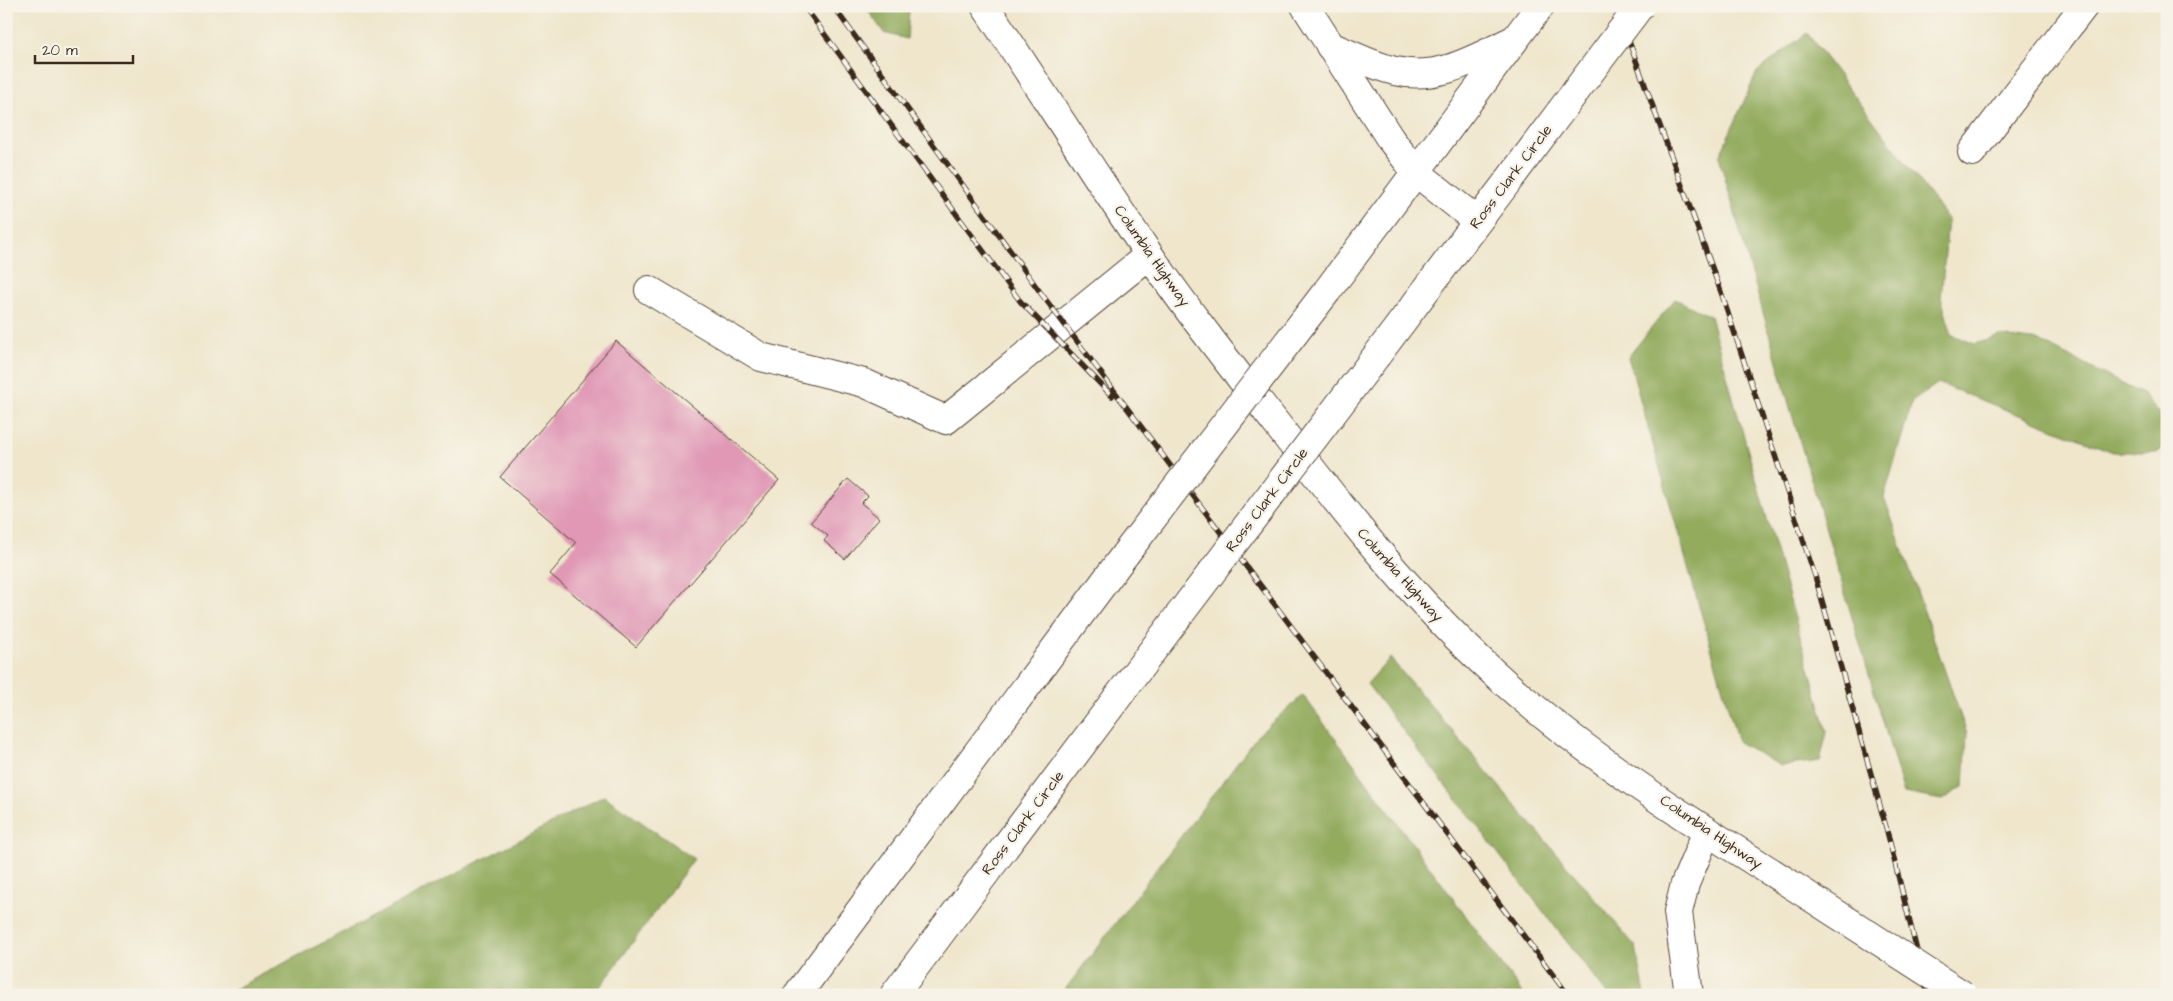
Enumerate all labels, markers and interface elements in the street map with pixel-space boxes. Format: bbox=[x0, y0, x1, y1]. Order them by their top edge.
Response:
scale bar bbox=[35, 32, 132, 64]
text: 20 m bbox=[42, 40, 78, 61]
street label: Ross Clark Circle bbox=[1465, 121, 1557, 233]
street label: Columbia Highway bbox=[1108, 201, 1195, 312]
street label: Ross Clark Circle bbox=[1221, 444, 1313, 556]
street label: Columbia Highway bbox=[1351, 524, 1448, 627]
street label: Ross Clark Circle bbox=[977, 767, 1069, 879]
street label: Columbia Highway bbox=[1655, 790, 1766, 875]

